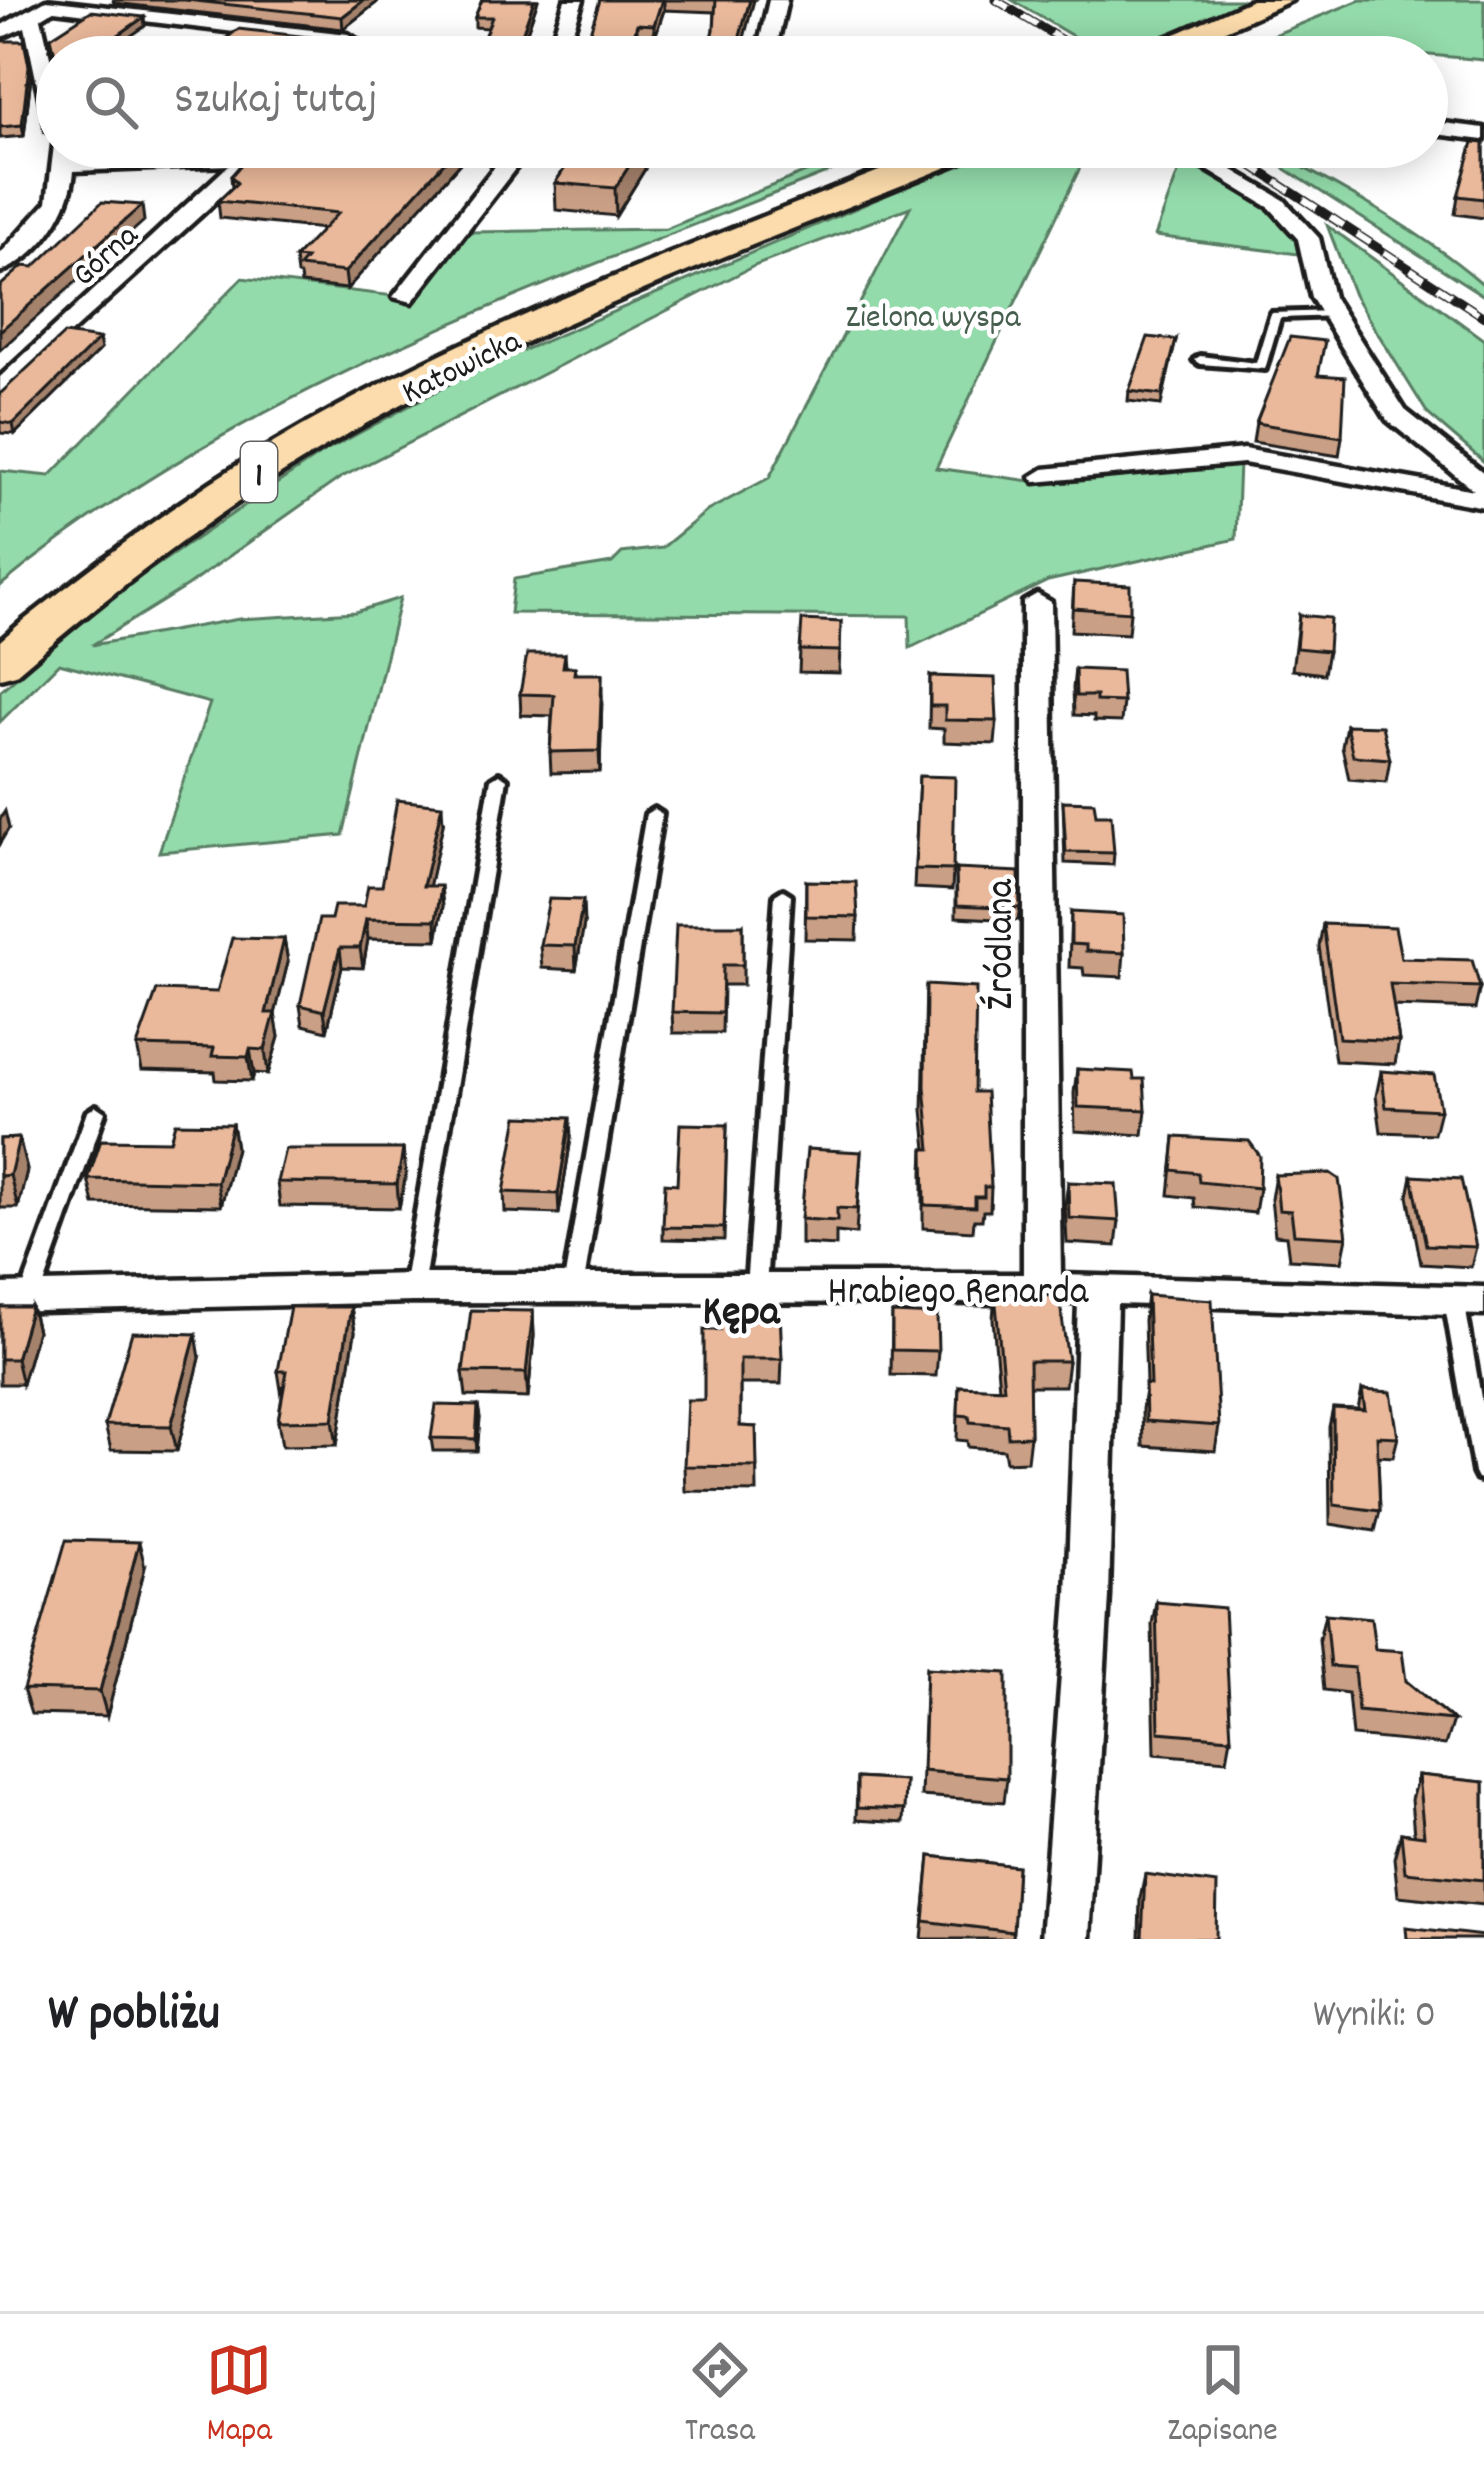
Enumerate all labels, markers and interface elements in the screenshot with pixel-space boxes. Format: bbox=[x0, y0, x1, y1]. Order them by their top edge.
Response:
search box bbox=[36, 36, 1448, 168]
icon: search bbox=[78, 69, 144, 135]
text: Szukaj tutaj bbox=[174, 70, 378, 134]
street label: Górna bbox=[63, 214, 150, 299]
park label: Zielona wyspa bbox=[845, 296, 1021, 343]
street label: Katowicka bbox=[395, 320, 530, 418]
road number: 1 bbox=[241, 442, 277, 502]
street label: Źródlana bbox=[976, 879, 1031, 1011]
street label: Hrabiego Renarda bbox=[828, 1267, 1089, 1322]
district label: Kępa bbox=[703, 1285, 781, 1345]
text: W pobliżu bbox=[48, 1981, 220, 2053]
text: Wyniki: 0 bbox=[1313, 1990, 1436, 2045]
tab: Mapa bbox=[206, 2337, 272, 2456]
tab: Trasa bbox=[685, 2337, 755, 2456]
tab: Zapisane bbox=[1167, 2337, 1278, 2456]

